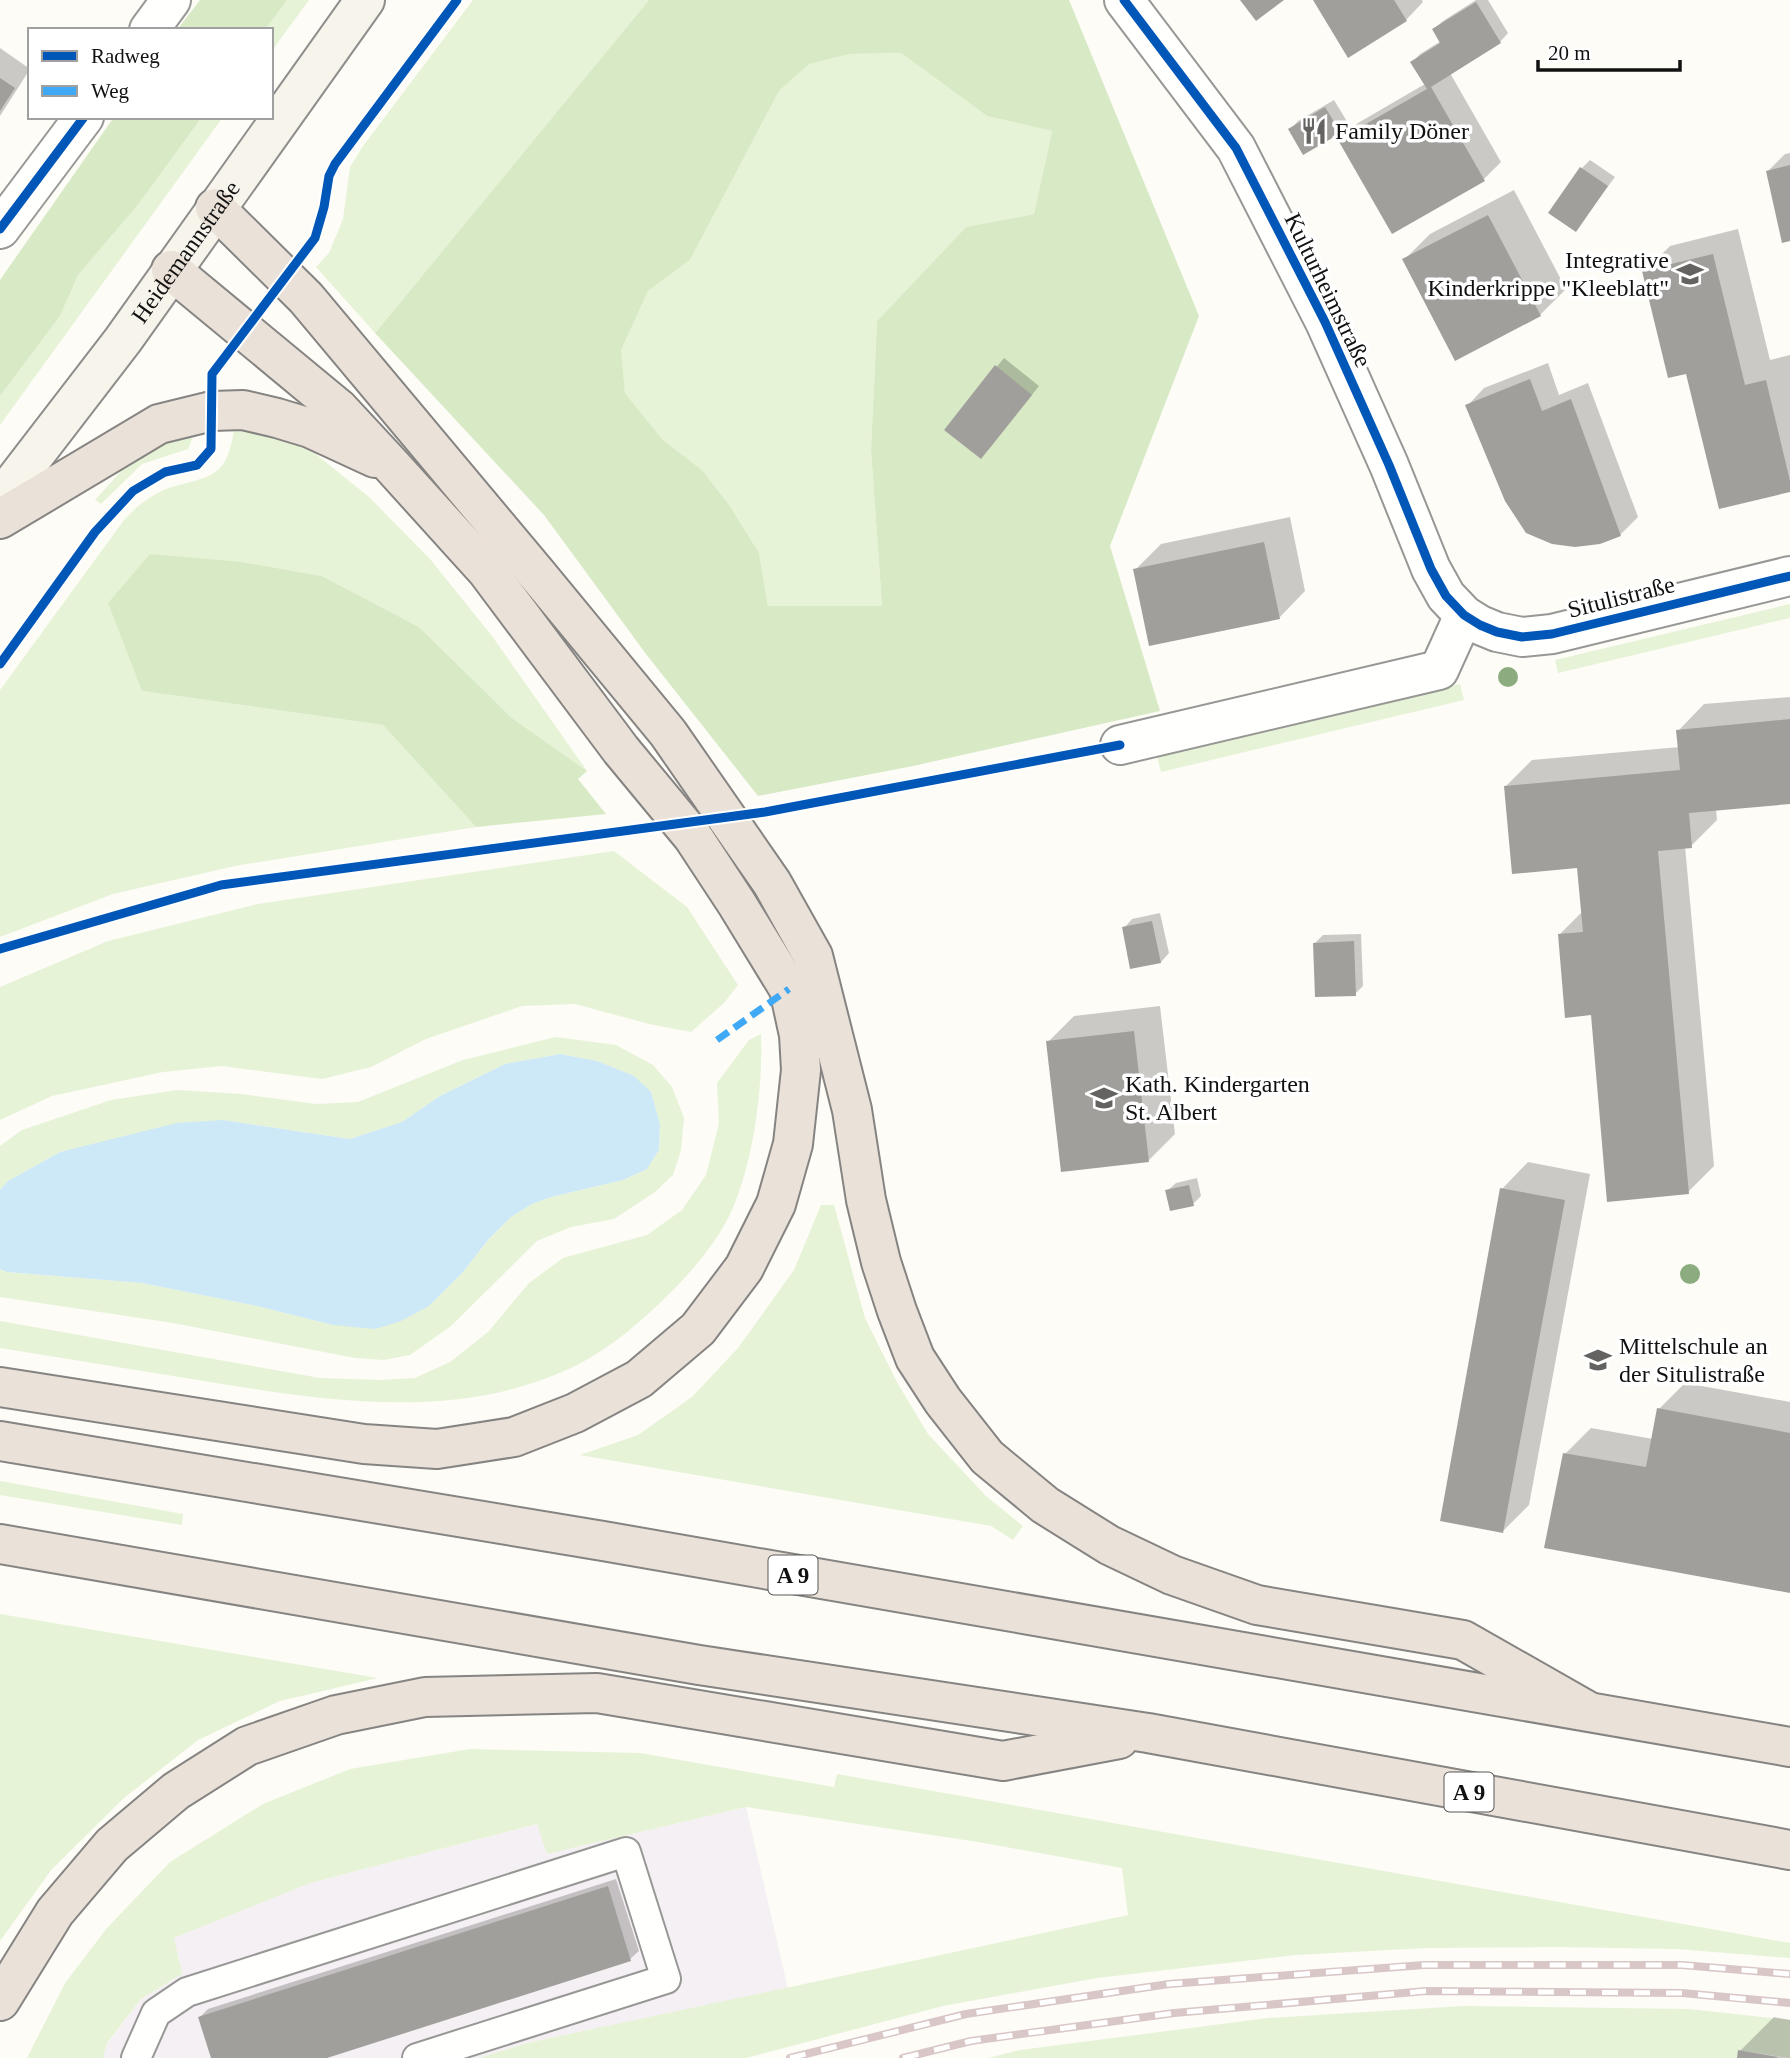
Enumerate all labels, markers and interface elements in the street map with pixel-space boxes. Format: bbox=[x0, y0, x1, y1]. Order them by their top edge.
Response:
legend bbox=[28, 28, 273, 119]
scale bar bbox=[1538, 28, 1680, 72]
text: 20 m bbox=[1548, 41, 1591, 65]
text: Radweg bbox=[91, 44, 160, 68]
text: Weg bbox=[91, 79, 129, 103]
restaurant icon: Family Döner bbox=[1299, 116, 1329, 146]
place label: Family Döner bbox=[1335, 118, 1469, 144]
street label: Heidemannstraße bbox=[126, 176, 245, 328]
street label: Kulturheimstraße bbox=[1280, 209, 1376, 371]
place label: Integrative Kinderkrippe "Kleeblatt" bbox=[1427, 247, 1669, 301]
school or university icon: Integrative Kinderkrippe "Kleeblatt" bbox=[1675, 259, 1705, 289]
street label: Situlistraße bbox=[1565, 571, 1677, 623]
place label: Kath. Kindergarten St. Albert bbox=[1125, 1071, 1310, 1125]
school or university icon: Kath. Kindergarten St. Albert bbox=[1089, 1083, 1119, 1113]
place label: Mittelschule an der Situlistraße bbox=[1619, 1333, 1768, 1387]
school or university icon: Mittelschule an der Situlistraße bbox=[1583, 1345, 1613, 1375]
road number: A 9 bbox=[768, 1556, 818, 1594]
road number: A 9 bbox=[1444, 1772, 1494, 1812]

